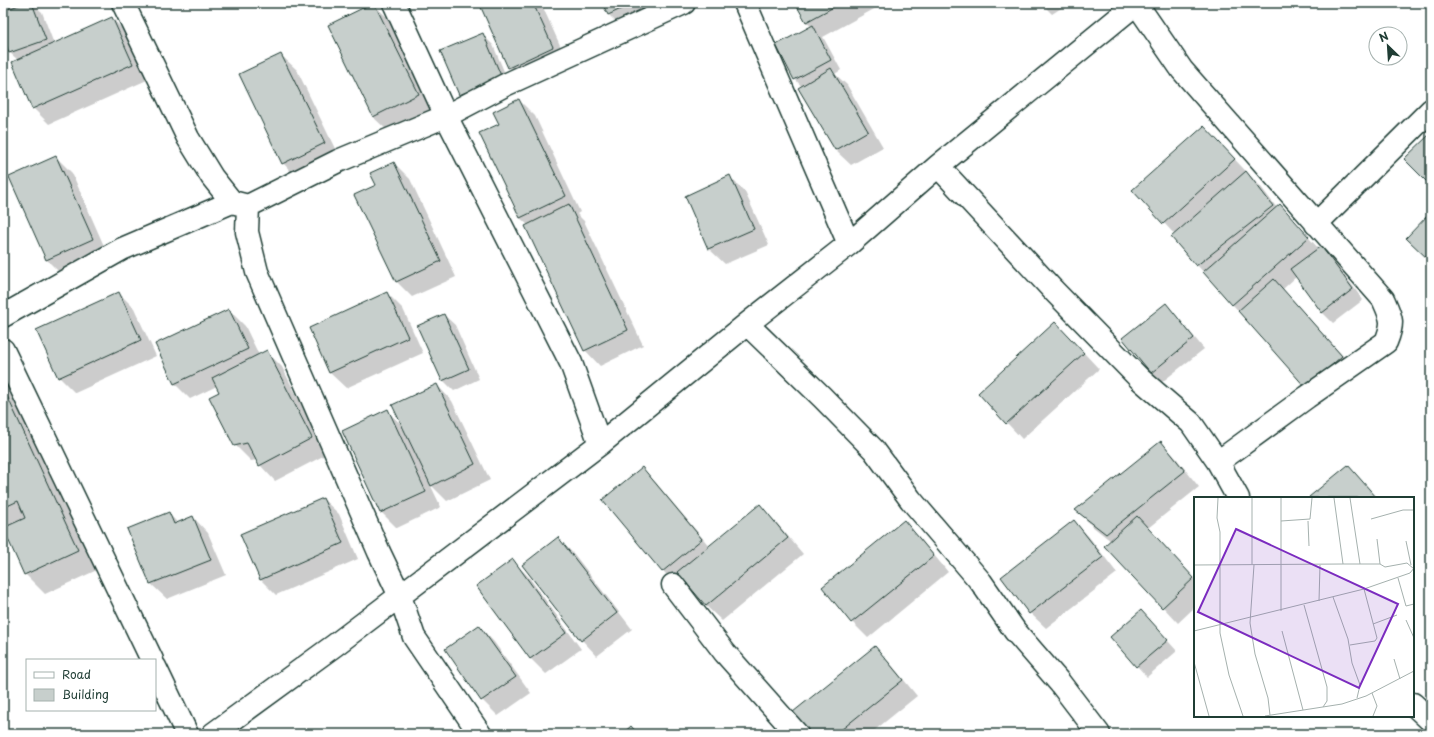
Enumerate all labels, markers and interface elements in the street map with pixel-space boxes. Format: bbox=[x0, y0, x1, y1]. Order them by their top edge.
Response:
north arrow bbox=[1368, 26, 1408, 66]
text: N bbox=[1376, 27, 1391, 46]
inset map bbox=[1194, 497, 1414, 717]
legend bbox=[26, 659, 156, 711]
text: Road bbox=[62, 665, 91, 683]
text: Building bbox=[62, 685, 109, 703]

